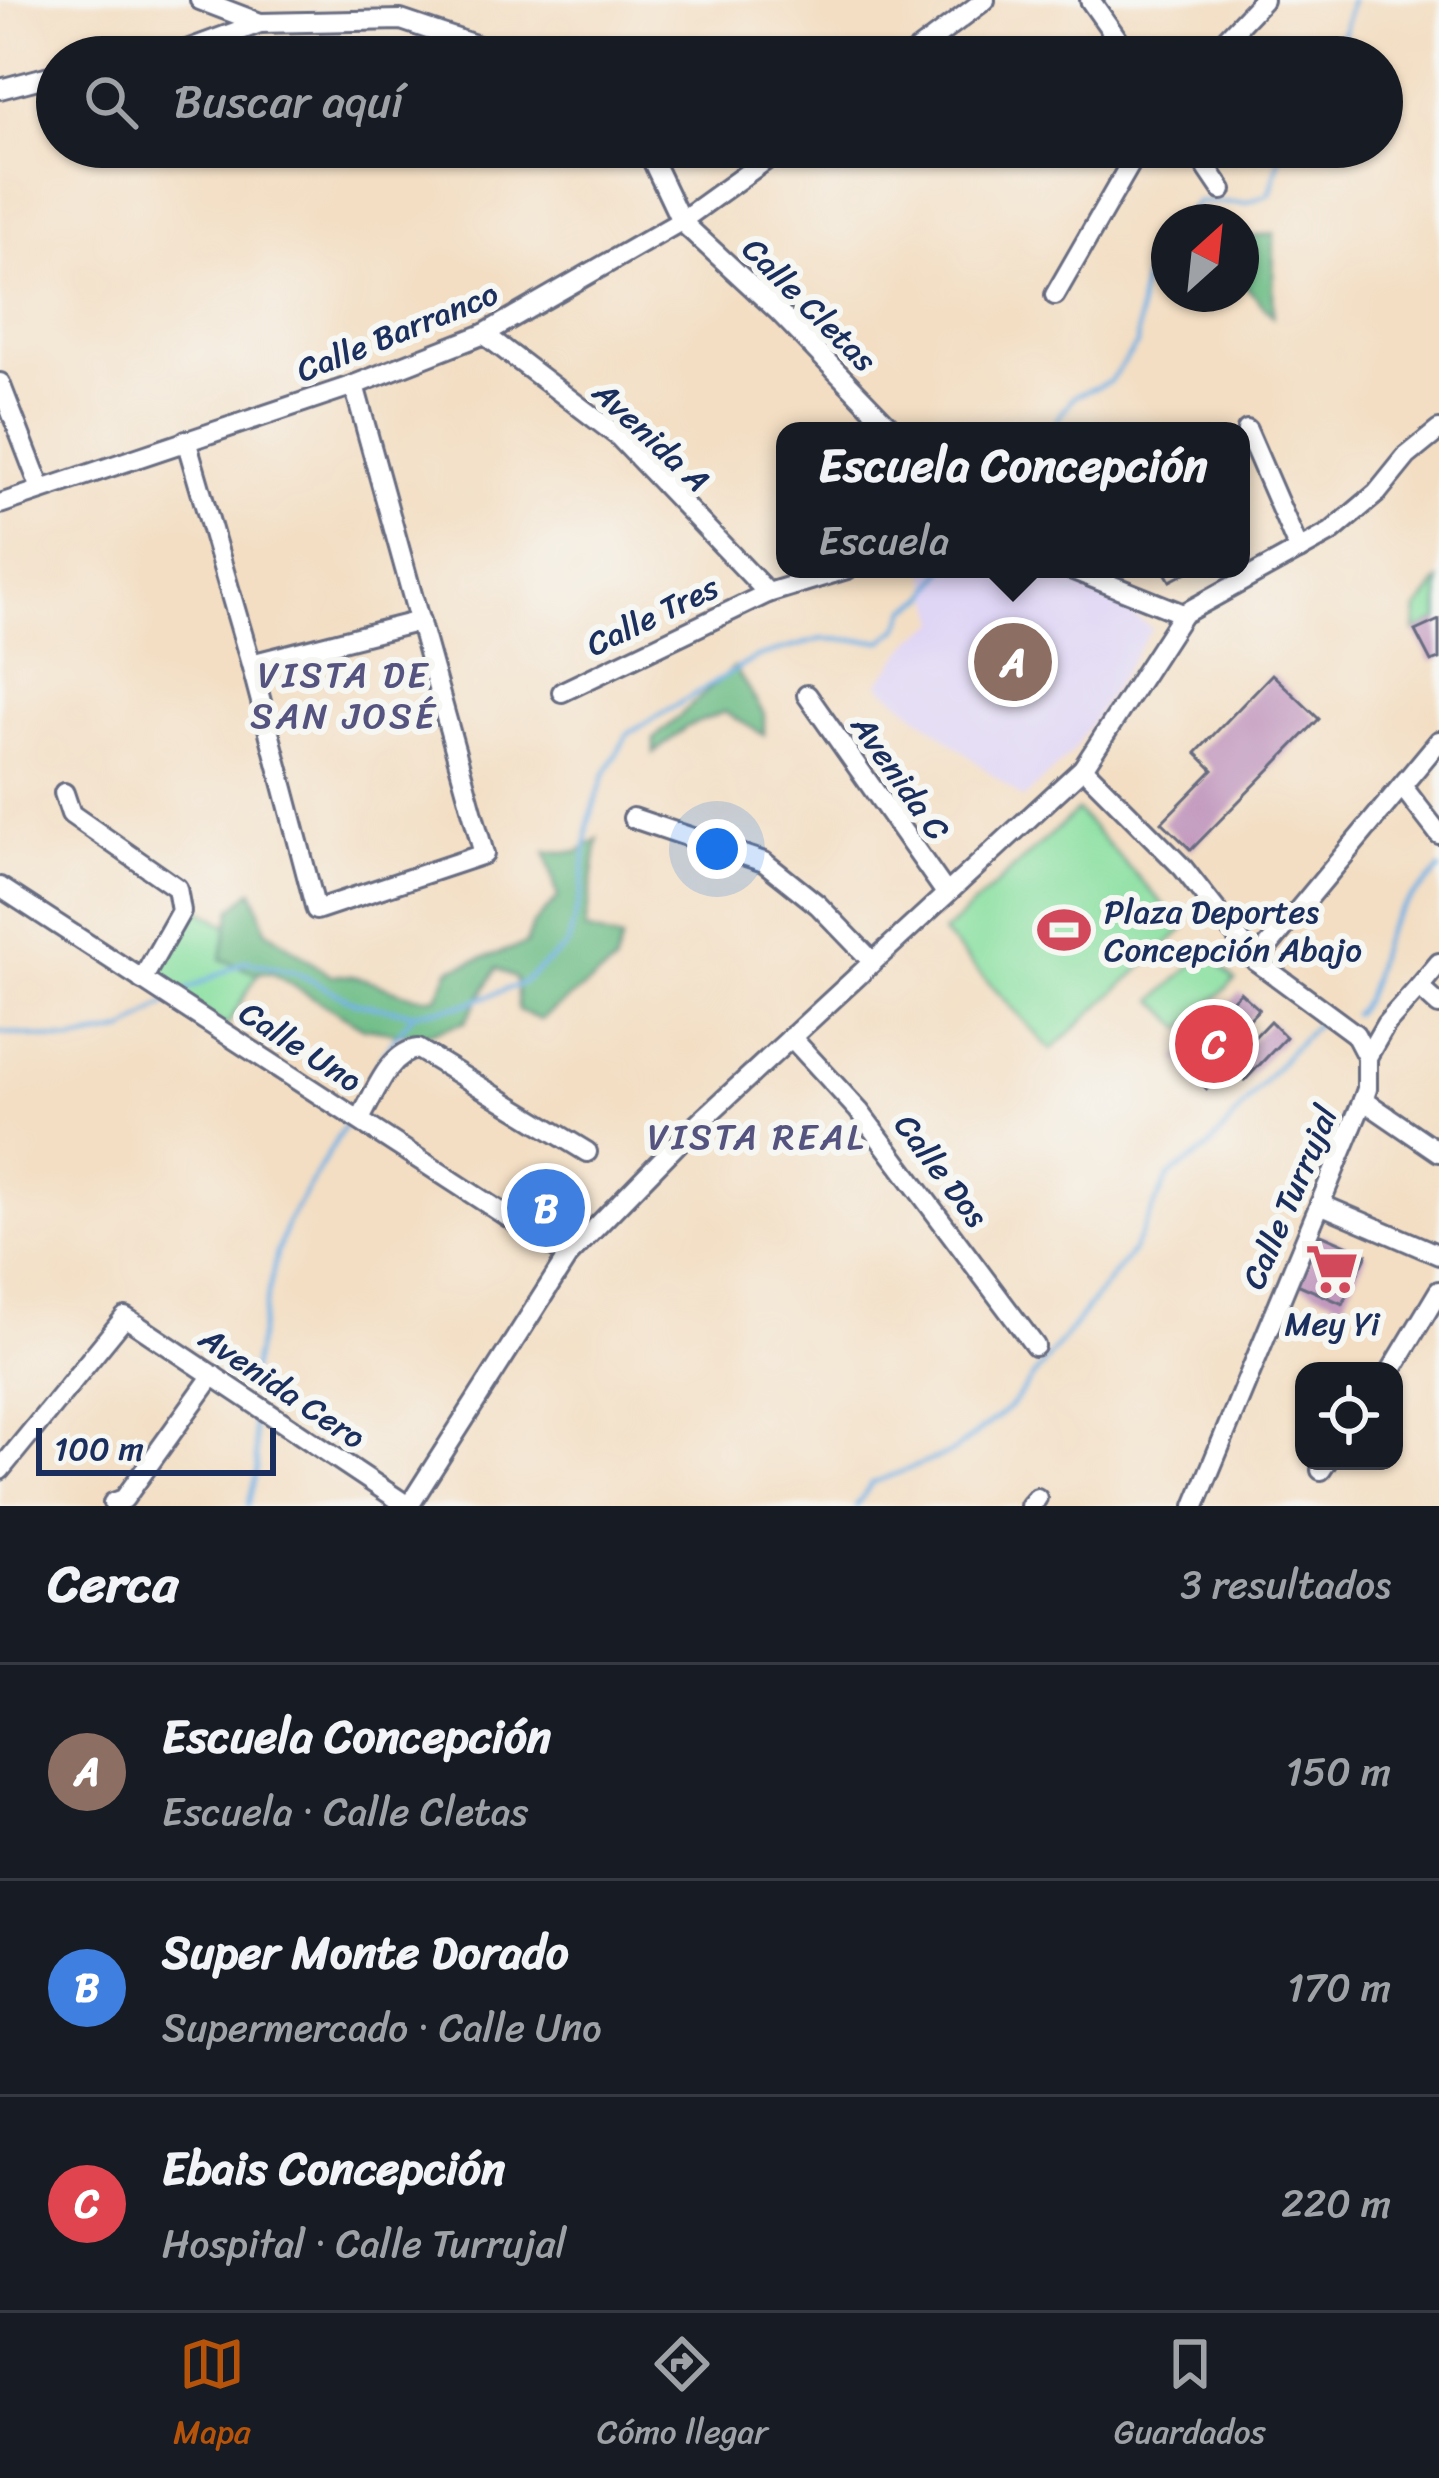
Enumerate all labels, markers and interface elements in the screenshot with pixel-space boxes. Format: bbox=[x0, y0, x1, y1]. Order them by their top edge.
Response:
search box bbox=[36, 36, 1403, 168]
text: Buscar aquí bbox=[174, 62, 403, 142]
icon: search bbox=[78, 69, 144, 135]
north arrow bbox=[1151, 204, 1259, 312]
street label: Calle Cletas bbox=[727, 223, 892, 387]
street label: Calle Barranco bbox=[287, 265, 507, 399]
street label: Avenida A bbox=[578, 365, 724, 507]
popup bbox=[776, 422, 1250, 578]
text: Escuela Concepción bbox=[818, 426, 1208, 506]
text: Escuela bbox=[818, 506, 949, 575]
street label: Calle Tres bbox=[576, 558, 730, 673]
pin: A bbox=[974, 617, 1052, 707]
district label: VISTA DE SAN JOSÉ bbox=[250, 643, 438, 748]
street label: Avenida C bbox=[835, 701, 965, 854]
your location bbox=[687, 819, 747, 879]
place label: Plaza Deportes Concepción Abajo bbox=[1104, 883, 1362, 979]
sports icon: Plaza Deportes Concepción Abajo bbox=[1035, 901, 1093, 959]
street label: Calle Uno bbox=[227, 985, 374, 1109]
pin: C bbox=[1175, 999, 1253, 1089]
street label: Calle Turrujal bbox=[1225, 1096, 1355, 1299]
street label: Calle Dos bbox=[879, 1101, 1004, 1241]
district label: VISTA REAL bbox=[647, 1105, 867, 1169]
pin: B bbox=[507, 1163, 585, 1253]
supermarket icon: Mey Yi bbox=[1303, 1240, 1361, 1298]
place label: Mey Yi bbox=[1284, 1295, 1380, 1353]
street label: Avenida Cero bbox=[186, 1310, 378, 1465]
map controls bbox=[1295, 1362, 1403, 1470]
button: locate bbox=[1295, 1362, 1403, 1470]
text: 100 m bbox=[54, 1420, 144, 1478]
scale bar bbox=[36, 1422, 276, 1475]
text: Cerca bbox=[48, 1539, 178, 1629]
text: 3 resultados bbox=[1180, 1550, 1391, 1619]
text: Escuela Concepción bbox=[162, 1697, 551, 1777]
text: A bbox=[74, 1737, 100, 1806]
text: 150 m bbox=[1286, 1737, 1391, 1806]
text: Escuela · Calle Cletas bbox=[162, 1777, 529, 1846]
text: Super Monte Dorado bbox=[162, 1913, 569, 1993]
text: B bbox=[75, 1953, 99, 2022]
text: 170 m bbox=[1287, 1953, 1391, 2022]
text: Supermercado · Calle Uno bbox=[162, 1993, 602, 2062]
text: Ebais Concepción bbox=[162, 2129, 505, 2209]
text: C bbox=[75, 2169, 99, 2238]
text: 220 m bbox=[1281, 2169, 1391, 2238]
text: Hospital · Calle Turrujal bbox=[162, 2209, 567, 2278]
tab: Mapa bbox=[173, 2331, 251, 2461]
tab: Cómo llegar bbox=[597, 2331, 768, 2461]
tab: Guardados bbox=[1114, 2331, 1266, 2461]

